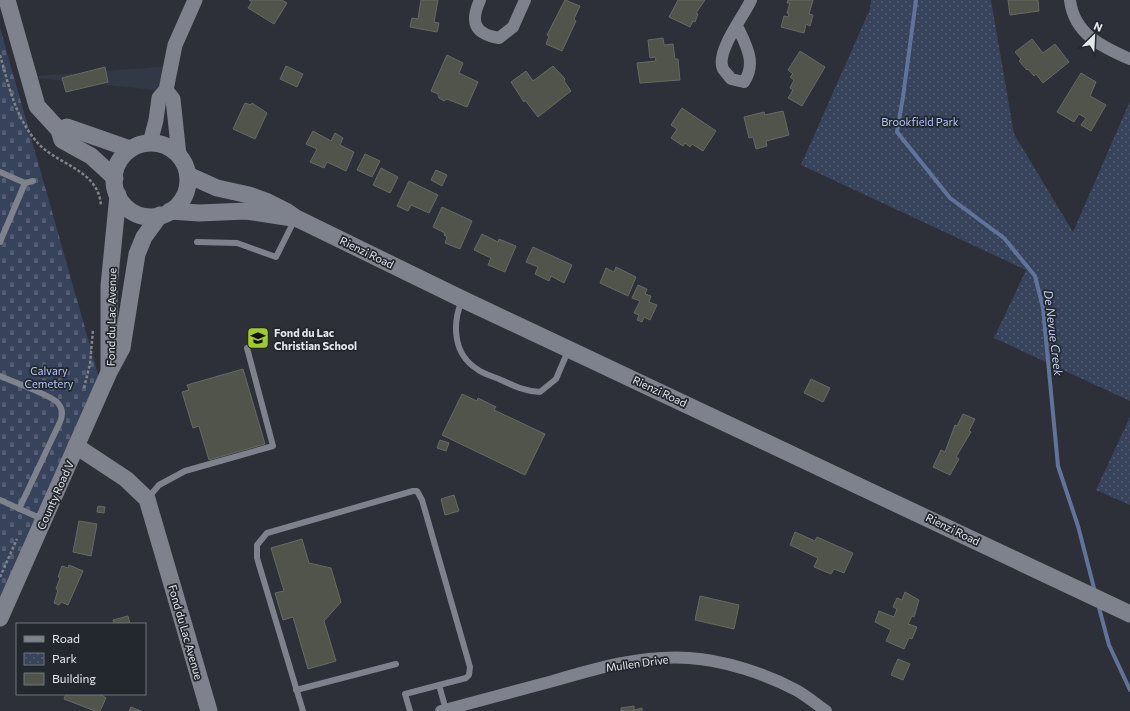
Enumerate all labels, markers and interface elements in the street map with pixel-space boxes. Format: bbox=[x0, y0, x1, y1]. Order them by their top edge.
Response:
north arrow bbox=[1074, 16, 1114, 56]
text: N bbox=[1092, 19, 1105, 34]
park label: Brookfield Park bbox=[881, 115, 959, 128]
street label: Rienzi Road bbox=[338, 233, 396, 271]
street label: Fond du Lac Avenue bbox=[104, 268, 118, 366]
water label: De Nevue Creek bbox=[1042, 289, 1066, 377]
school or university icon: Fond du Lac Christian School bbox=[245, 325, 271, 351]
place label: Fond du Lac Christian School bbox=[274, 326, 357, 352]
park label: Calvary Cemetery bbox=[25, 364, 74, 390]
street label: Rienzi Road bbox=[631, 373, 689, 409]
street label: County Road V bbox=[34, 458, 76, 532]
street label: Rienzi Road bbox=[924, 510, 982, 548]
street label: Fond du Lac Avenue bbox=[166, 583, 206, 681]
legend bbox=[16, 623, 146, 695]
text: Road bbox=[52, 631, 80, 645]
text: Park bbox=[52, 651, 78, 665]
street label: Mullen Drive bbox=[605, 652, 669, 674]
text: Building bbox=[52, 671, 96, 685]

